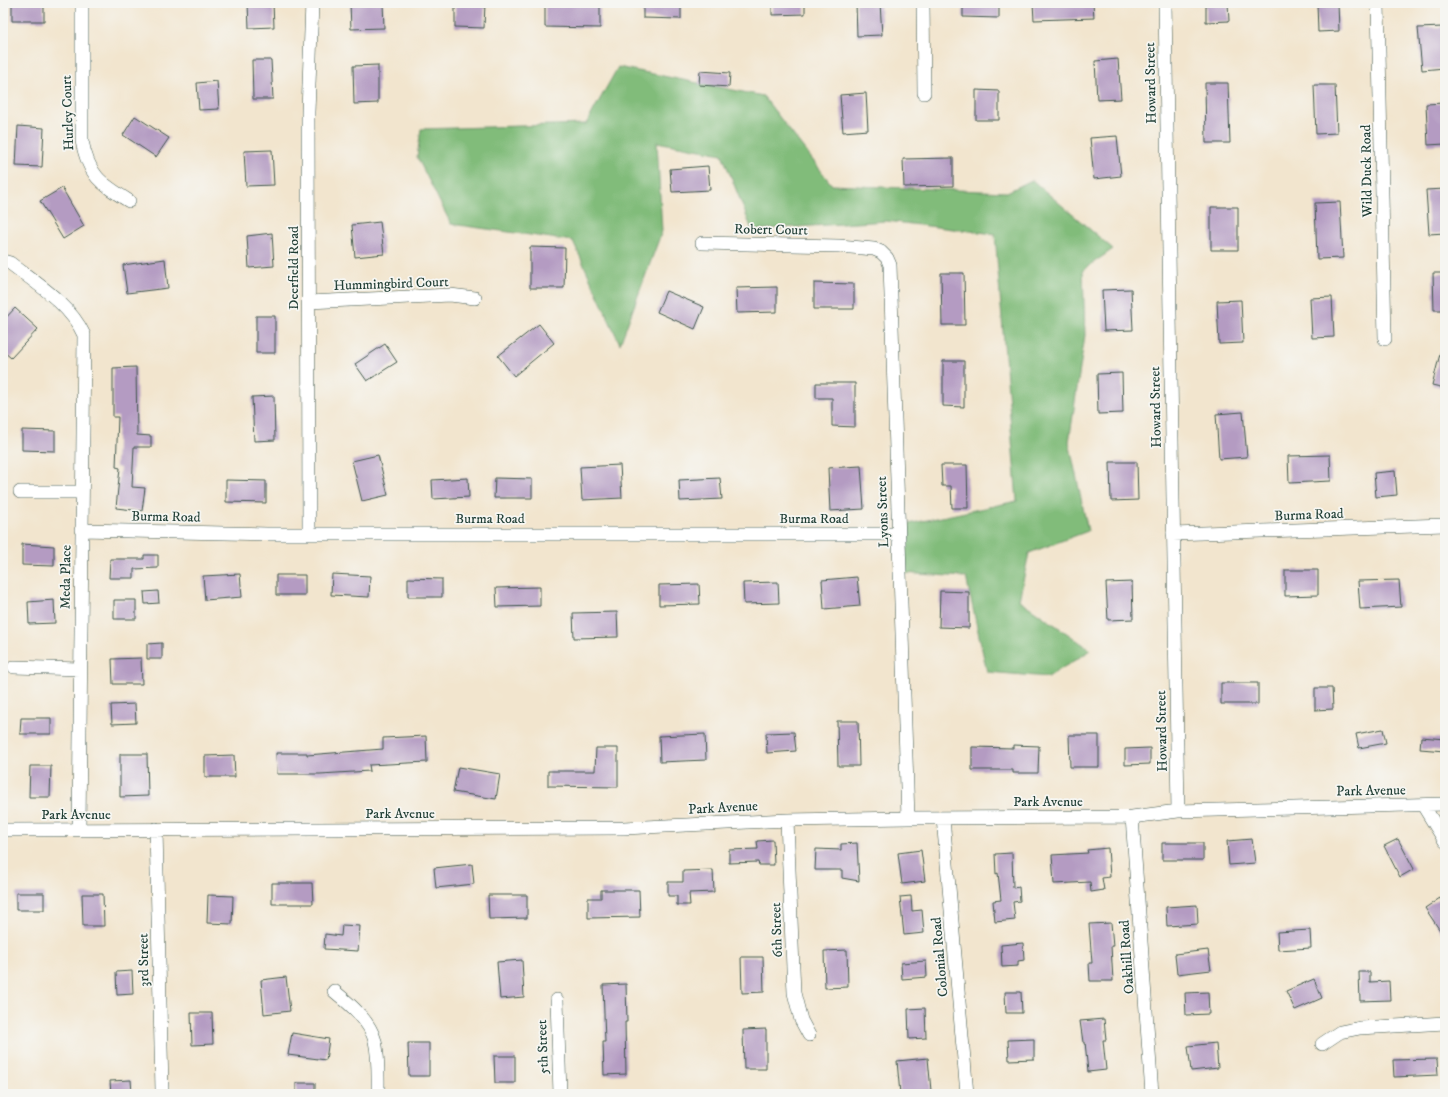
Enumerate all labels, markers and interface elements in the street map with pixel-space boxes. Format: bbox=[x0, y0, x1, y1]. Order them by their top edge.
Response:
street label: Howard Street bbox=[1141, 42, 1161, 124]
street label: Hurley Court bbox=[58, 74, 78, 151]
street label: Wild Duck Road bbox=[1357, 124, 1377, 219]
street label: Robert Court bbox=[734, 220, 808, 240]
street label: Deerfield Road bbox=[285, 226, 303, 310]
street label: Hummingbird Court bbox=[333, 273, 449, 295]
street label: Howard Street bbox=[1146, 366, 1166, 448]
street label: Lyons Street bbox=[873, 475, 893, 548]
street label: Burma Road bbox=[1274, 505, 1344, 525]
street label: Burma Road bbox=[131, 507, 201, 527]
street label: Burma Road bbox=[455, 510, 525, 528]
street label: Burma Road bbox=[779, 510, 849, 528]
street label: Meda Place bbox=[56, 544, 76, 609]
street label: Howard Street bbox=[1152, 690, 1172, 772]
street label: Park Avenue bbox=[1336, 781, 1406, 801]
street label: Park Avenue bbox=[1013, 793, 1083, 811]
street label: Park Avenue bbox=[688, 797, 758, 819]
street label: Park Avenue bbox=[365, 805, 435, 823]
street label: Park Avenue bbox=[41, 806, 111, 824]
street label: 6th Street bbox=[767, 902, 787, 958]
street label: Colonial Road bbox=[928, 916, 952, 998]
street label: Oakhill Road bbox=[1115, 919, 1139, 995]
street label: 3rd Street bbox=[135, 933, 153, 987]
street label: 5th Street bbox=[533, 1019, 553, 1075]

